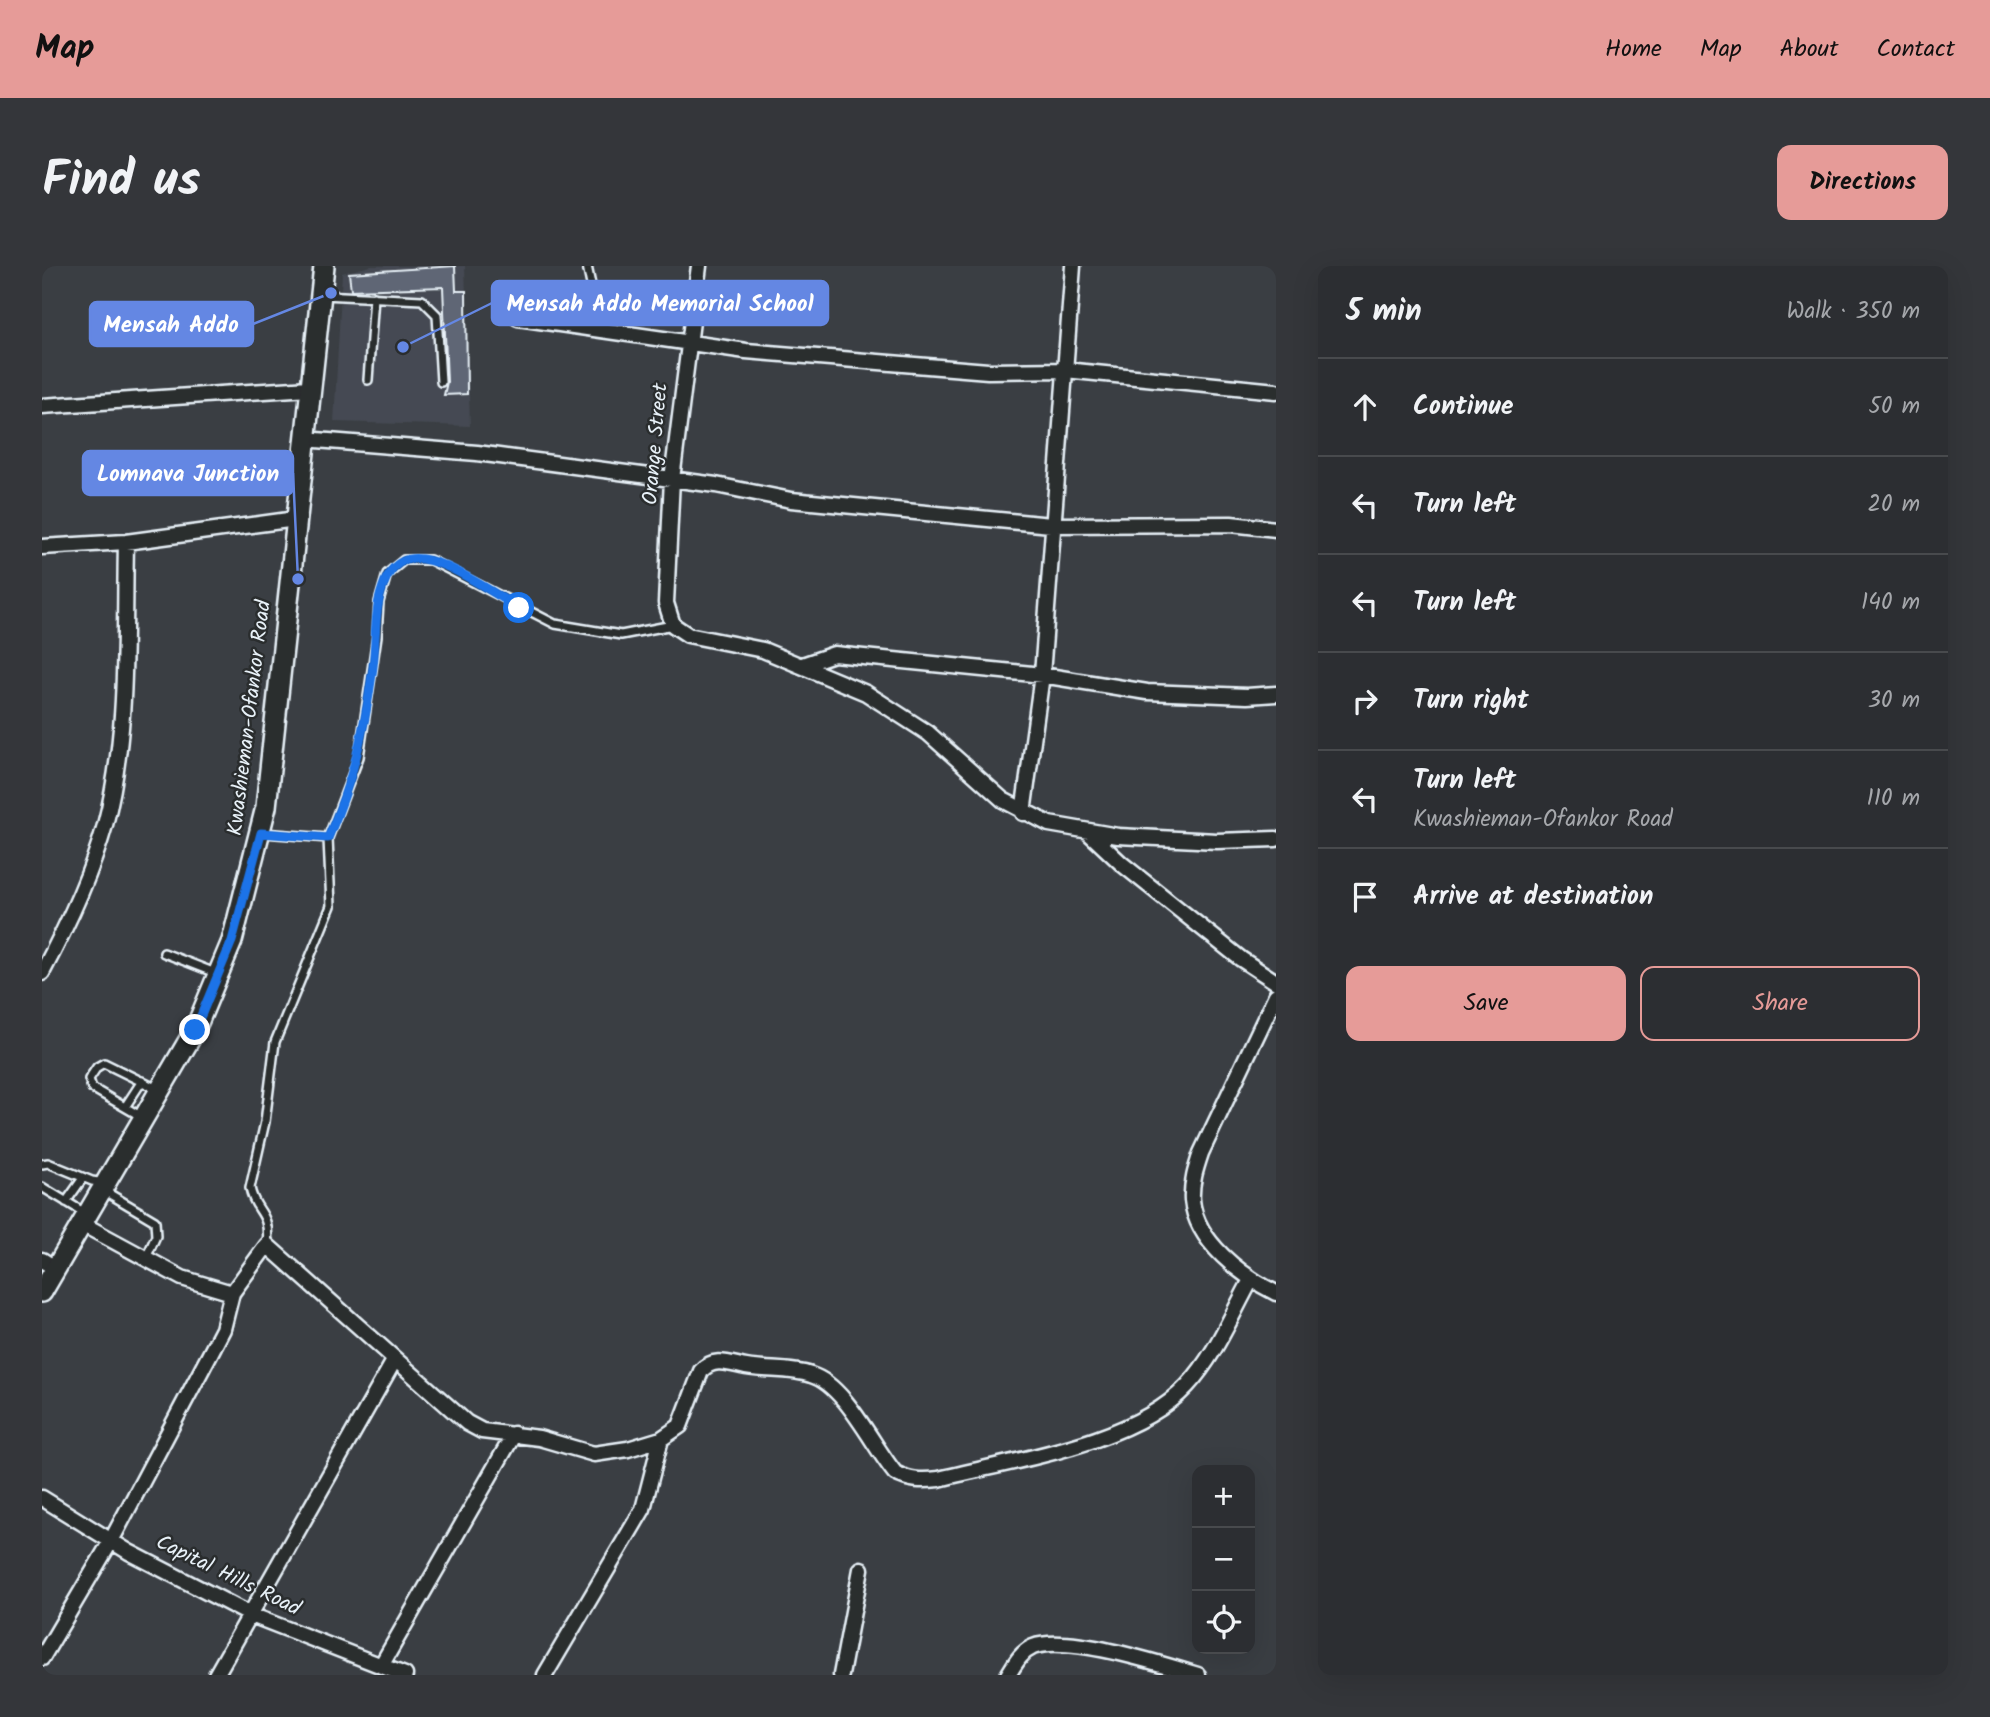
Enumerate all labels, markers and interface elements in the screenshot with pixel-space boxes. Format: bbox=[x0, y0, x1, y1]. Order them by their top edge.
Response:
text: Map bbox=[35, 23, 95, 76]
text: Home bbox=[1605, 30, 1662, 69]
text: Map bbox=[1700, 30, 1742, 69]
text: About bbox=[1780, 30, 1838, 69]
text: Contact bbox=[1876, 30, 1955, 69]
text: Find us bbox=[42, 143, 200, 221]
button: Directions bbox=[1777, 145, 1948, 220]
callout: Mensah Addo Memorial School bbox=[492, 281, 828, 325]
text: Mensah Addo Memorial School bbox=[506, 287, 814, 323]
text: 5 min bbox=[1346, 288, 1422, 336]
text: Walk · 350 m bbox=[1786, 294, 1920, 330]
callout: Mensah Addo bbox=[90, 302, 253, 346]
text: Mensah Addo bbox=[103, 308, 239, 344]
street label: Orange Street bbox=[634, 381, 678, 506]
text: Continue bbox=[1413, 386, 1514, 428]
icon: ahead bbox=[1346, 388, 1384, 426]
text: 50 m bbox=[1869, 389, 1920, 425]
callout: Lomnava Junction bbox=[83, 451, 293, 495]
text: Lomnava Junction bbox=[97, 457, 280, 493]
text: Turn left bbox=[1413, 484, 1516, 526]
icon: left bbox=[1346, 486, 1384, 524]
text: 20 m bbox=[1868, 487, 1920, 523]
text: Turn left bbox=[1413, 582, 1516, 624]
icon: left bbox=[1346, 584, 1384, 622]
text: 140 m bbox=[1861, 585, 1920, 621]
route start bbox=[503, 592, 534, 623]
street label: Kwashieman-Ofankor Road bbox=[219, 598, 281, 838]
text: Turn right bbox=[1413, 680, 1529, 722]
icon: right bbox=[1346, 682, 1384, 720]
text: 30 m bbox=[1868, 683, 1920, 719]
text: Turn left bbox=[1413, 760, 1516, 802]
icon: left bbox=[1346, 780, 1384, 818]
text: 110 m bbox=[1867, 781, 1920, 817]
text: Kwashieman-Ofankor Road bbox=[1413, 802, 1673, 838]
text: Arrive at destination bbox=[1413, 876, 1653, 918]
icon: arrive bbox=[1346, 878, 1384, 916]
button: Save bbox=[1346, 966, 1626, 1041]
button: Share bbox=[1640, 966, 1920, 1041]
route end bbox=[179, 1014, 210, 1045]
map controls bbox=[1192, 1465, 1255, 1654]
button: + bbox=[1192, 1465, 1255, 1528]
street label: Capital Hills Road bbox=[150, 1527, 307, 1626]
button: − bbox=[1192, 1528, 1255, 1591]
button: locate bbox=[1192, 1591, 1255, 1654]

